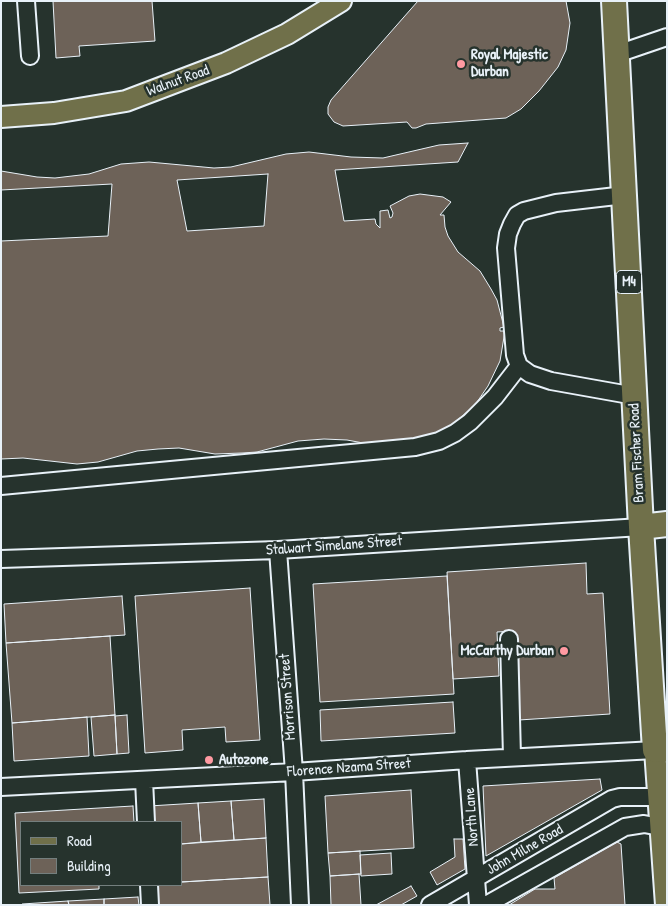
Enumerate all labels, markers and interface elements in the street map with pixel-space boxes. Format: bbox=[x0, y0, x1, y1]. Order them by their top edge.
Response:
place label: Royal Majestic Durban bbox=[471, 46, 548, 81]
marker: Royal Majestic Durban bbox=[455, 58, 467, 70]
street label: Walnut Road bbox=[144, 61, 212, 101]
road number: M4 bbox=[616, 270, 642, 294]
street label: Bram Fischer Road bbox=[625, 403, 649, 503]
street label: Stalwart Simelane Street bbox=[265, 532, 403, 560]
place label: McCarthy Durban bbox=[460, 642, 554, 660]
marker: McCarthy Durban bbox=[558, 645, 570, 657]
street label: Morrison Street bbox=[276, 653, 300, 741]
place label: Autozone bbox=[219, 751, 269, 769]
marker: Autozone bbox=[203, 754, 215, 766]
street label: Florence Nzama Street bbox=[286, 755, 412, 781]
street label: North Lane bbox=[461, 787, 483, 847]
legend bbox=[20, 821, 182, 886]
street label: John Milne Road bbox=[484, 821, 566, 879]
text: Road bbox=[67, 830, 92, 851]
text: Building bbox=[67, 855, 111, 876]

